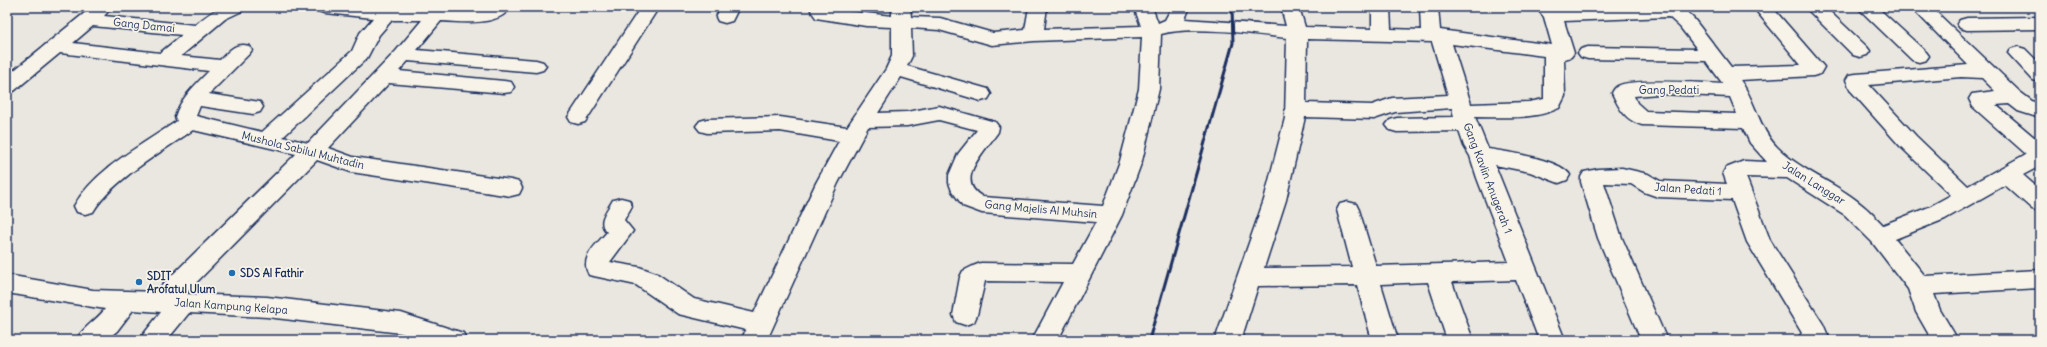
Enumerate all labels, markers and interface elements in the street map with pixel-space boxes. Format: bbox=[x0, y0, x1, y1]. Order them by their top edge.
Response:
street label: Gang Damai bbox=[113, 15, 175, 35]
street label: Gang Pedati bbox=[1639, 83, 1699, 97]
street label: Gang Kavlin Anugerah 1 bbox=[1460, 121, 1516, 235]
street label: Mushola Sabilul Muhtadin bbox=[240, 128, 366, 172]
street label: Jalan Langgar bbox=[1780, 158, 1848, 208]
street label: Jalan Pedati 1 bbox=[1654, 180, 1722, 198]
street label: Gang Majelis Al Muhsin bbox=[984, 197, 1098, 221]
place label: SDS Al Fathir bbox=[240, 266, 304, 280]
marker: SDS Al Fathir bbox=[227, 268, 237, 278]
place label: SDIT Arofatul Ulum bbox=[147, 269, 216, 296]
marker: SDIT Arofatul Ulum bbox=[134, 277, 144, 287]
street label: Jalan Kampung Kelapa bbox=[174, 295, 288, 317]

